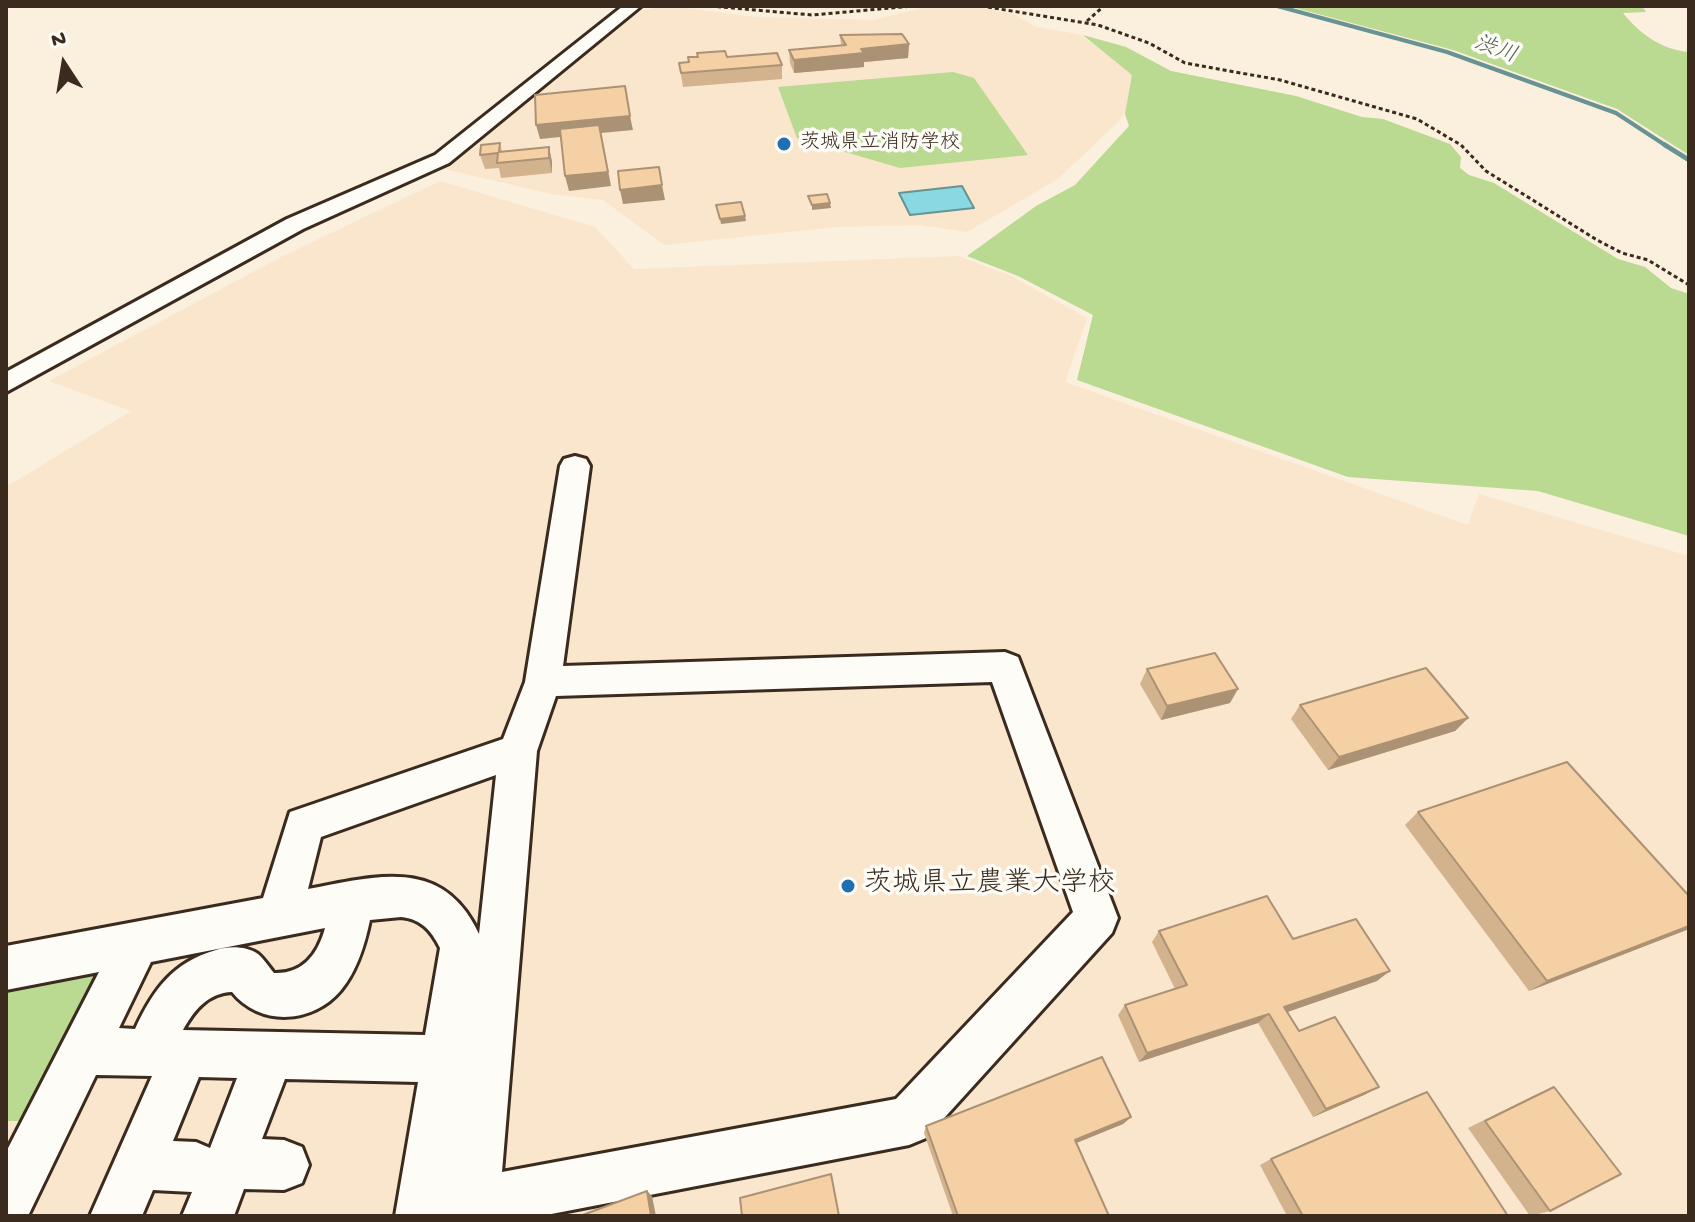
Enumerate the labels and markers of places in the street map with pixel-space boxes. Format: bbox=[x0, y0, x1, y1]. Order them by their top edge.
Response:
place label: 茨城県立消防学校 bbox=[800, 132, 960, 156]
marker: 茨城県立消防学校 bbox=[775, 135, 793, 153]
place label: 茨城県立農業大学校 bbox=[864, 869, 1116, 903]
marker: 茨城県立農業大学校 bbox=[839, 877, 857, 895]

